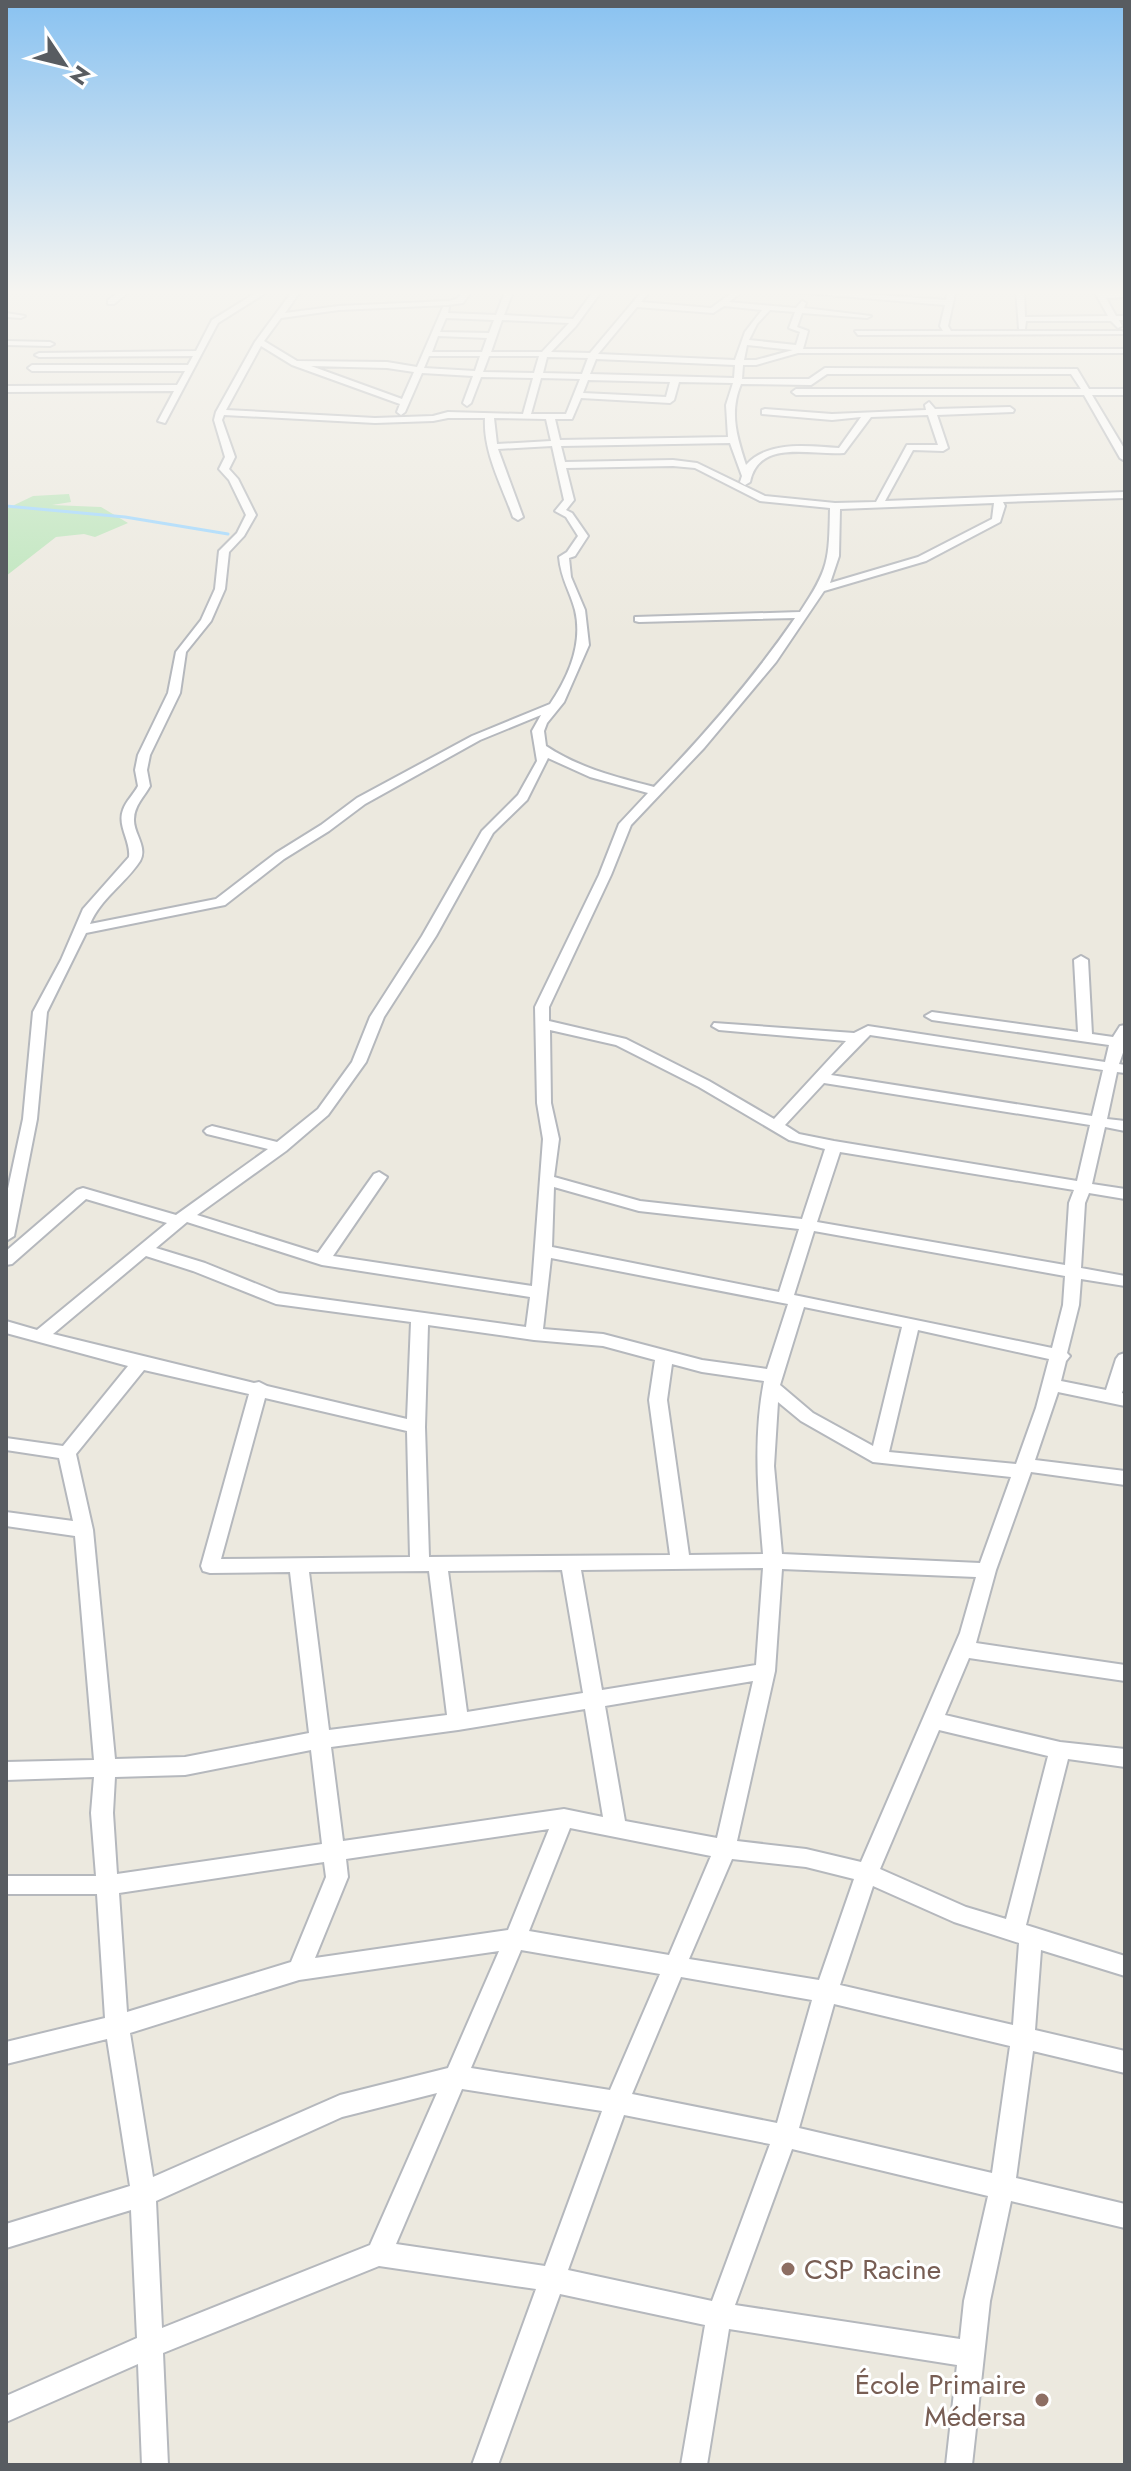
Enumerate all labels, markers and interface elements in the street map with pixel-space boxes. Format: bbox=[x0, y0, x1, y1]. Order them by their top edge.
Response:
north arrow bbox=[24, 24, 104, 104]
text: N bbox=[62, 59, 98, 92]
place label: CSP Racine bbox=[804, 2249, 941, 2290]
marker: CSP Racine bbox=[779, 2260, 797, 2278]
place label: École Primaire Médersa bbox=[855, 2364, 1026, 2437]
marker: École Primaire Médersa bbox=[1033, 2391, 1051, 2409]

